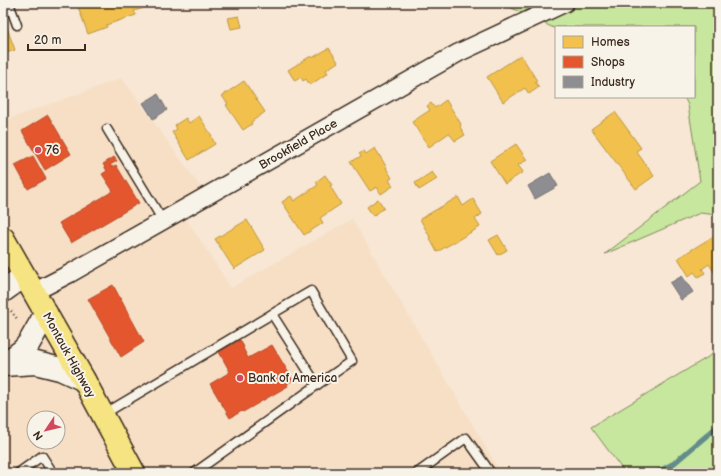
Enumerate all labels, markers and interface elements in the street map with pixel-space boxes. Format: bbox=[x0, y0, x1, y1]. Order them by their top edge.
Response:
scale bar bbox=[28, 26, 85, 52]
legend bbox=[555, 26, 695, 98]
text: 20 m bbox=[34, 33, 61, 48]
text: Homes bbox=[591, 35, 630, 50]
text: Shops bbox=[591, 55, 625, 70]
text: Industry bbox=[591, 75, 636, 90]
street label: Brookfield Place bbox=[256, 116, 340, 173]
place label: 76 bbox=[46, 143, 59, 158]
marker: 76 bbox=[33, 145, 43, 155]
street label: Montauk Highway bbox=[39, 310, 98, 401]
place label: Bank of America bbox=[248, 371, 338, 386]
marker: Bank of America bbox=[235, 373, 245, 383]
north arrow bbox=[26, 410, 66, 450]
text: N bbox=[31, 428, 46, 443]

